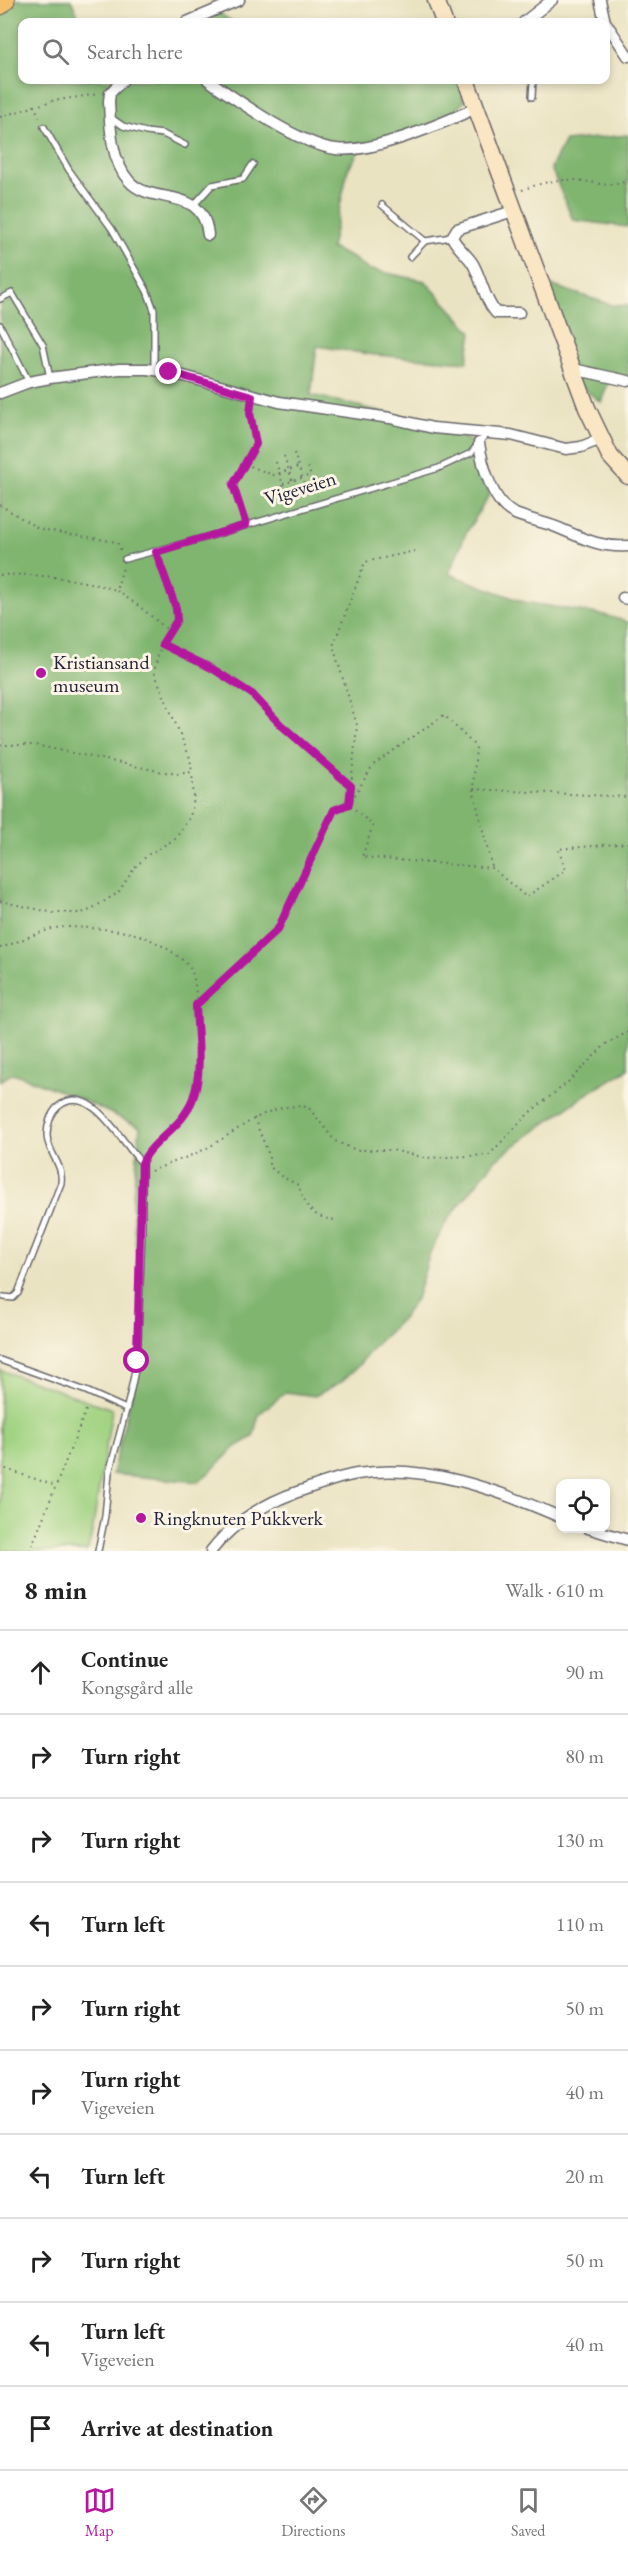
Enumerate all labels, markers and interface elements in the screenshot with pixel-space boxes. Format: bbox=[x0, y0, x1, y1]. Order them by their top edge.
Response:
search box bbox=[18, 18, 610, 84]
icon: search bbox=[39, 35, 72, 68]
text: Search here bbox=[87, 37, 182, 66]
route end bbox=[155, 358, 181, 384]
street label: Vigeveien bbox=[261, 465, 339, 511]
place label: Kristiansand museum bbox=[53, 649, 150, 698]
marker: Kristiansand museum bbox=[34, 666, 48, 680]
route start bbox=[123, 1347, 149, 1373]
map controls bbox=[556, 1479, 610, 1533]
button: locate bbox=[556, 1479, 610, 1533]
place label: Ringknuten Pukkverk bbox=[153, 1505, 324, 1531]
marker: Ringknuten Pukkverk bbox=[134, 1511, 148, 1525]
text: 8 min bbox=[24, 1573, 87, 1607]
text: Walk · 610 m bbox=[505, 1577, 604, 1603]
text: Continue bbox=[81, 1645, 168, 1674]
icon: ahead bbox=[24, 1656, 57, 1689]
text: 90 m bbox=[565, 1659, 604, 1685]
text: Kongsgård alle bbox=[81, 1674, 193, 1700]
icon: right bbox=[24, 1740, 57, 1773]
text: Turn right bbox=[81, 1742, 180, 1771]
text: 80 m bbox=[565, 1743, 604, 1769]
icon: right bbox=[24, 1824, 57, 1857]
text: Turn right bbox=[81, 1826, 180, 1855]
text: 130 m bbox=[556, 1827, 604, 1853]
icon: left bbox=[24, 1908, 57, 1941]
text: Turn left bbox=[81, 1910, 165, 1939]
text: 110 m bbox=[556, 1911, 604, 1937]
icon: right bbox=[24, 1992, 57, 2025]
text: Turn right bbox=[81, 1994, 180, 2023]
text: 50 m bbox=[565, 1995, 604, 2021]
text: Turn right bbox=[81, 2065, 180, 2094]
icon: right bbox=[24, 2076, 57, 2109]
text: 40 m bbox=[565, 2079, 604, 2105]
text: Vigeveien bbox=[81, 2094, 155, 2120]
icon: left bbox=[24, 2160, 57, 2193]
text: Turn left bbox=[81, 2162, 165, 2191]
text: 20 m bbox=[565, 2163, 604, 2189]
icon: right bbox=[24, 2244, 57, 2277]
text: Turn right bbox=[81, 2246, 180, 2275]
text: 50 m bbox=[565, 2247, 604, 2273]
text: Turn left bbox=[81, 2317, 165, 2346]
icon: left bbox=[24, 2328, 57, 2361]
text: 40 m bbox=[565, 2331, 604, 2357]
text: Vigeveien bbox=[81, 2346, 155, 2372]
icon: arrive bbox=[24, 2412, 57, 2445]
text: Arrive at destination bbox=[81, 2414, 273, 2443]
tab: Map bbox=[83, 2484, 116, 2541]
tab: Directions bbox=[281, 2484, 346, 2541]
tab: Saved bbox=[511, 2484, 545, 2541]

